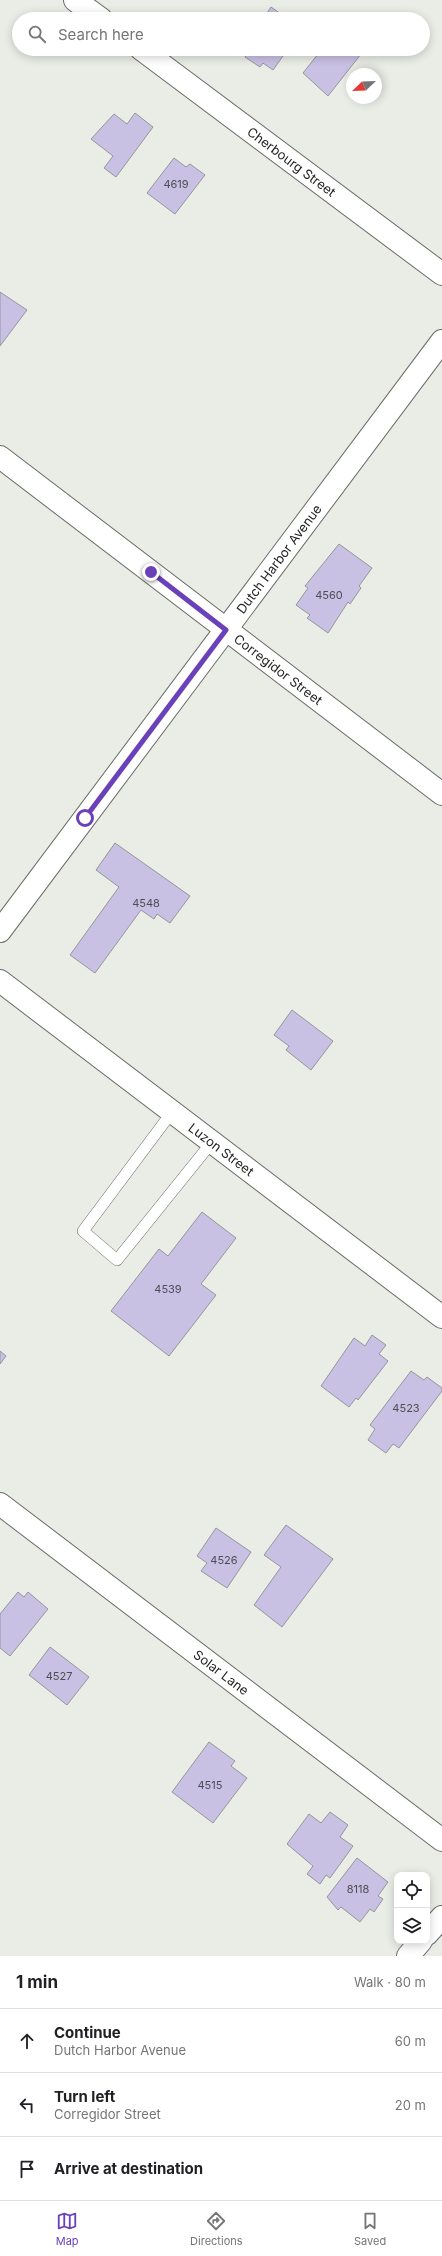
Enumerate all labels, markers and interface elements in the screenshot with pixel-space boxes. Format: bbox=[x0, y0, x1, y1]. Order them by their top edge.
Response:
search box bbox=[12, 12, 430, 56]
icon: search bbox=[26, 23, 48, 45]
text: Search here bbox=[58, 25, 144, 44]
north arrow bbox=[346, 68, 382, 104]
street label: Cherbourg Street bbox=[244, 123, 339, 200]
house number: 4619 bbox=[163, 177, 189, 191]
street label: Dutch Harbor Avenue bbox=[233, 501, 325, 617]
route end bbox=[142, 563, 160, 581]
house number: 4560 bbox=[315, 588, 343, 602]
street label: Corregidor Street bbox=[231, 630, 326, 708]
route start bbox=[76, 809, 94, 827]
house number: 4548 bbox=[132, 896, 160, 910]
street label: Luzon Street bbox=[185, 1119, 257, 1179]
house number: 4539 bbox=[154, 1282, 182, 1296]
house number: 4523 bbox=[392, 1401, 420, 1415]
house number: 4526 bbox=[210, 1553, 238, 1567]
street label: Solar Lane bbox=[191, 1646, 252, 1698]
house number: 4527 bbox=[46, 1669, 72, 1683]
house number: 4515 bbox=[198, 1778, 223, 1792]
map controls bbox=[394, 1872, 430, 1944]
button: locate bbox=[394, 1872, 430, 1908]
house number: 8118 bbox=[347, 1882, 369, 1896]
button: layers bbox=[394, 1908, 430, 1944]
text: 1 min bbox=[16, 1972, 58, 1992]
text: Walk · 80 m bbox=[354, 1974, 426, 1990]
text: Continue bbox=[54, 2023, 121, 2042]
icon: ahead bbox=[16, 2030, 38, 2052]
text: 60 m bbox=[395, 2033, 426, 2049]
text: Dutch Harbor Avenue bbox=[54, 2042, 186, 2058]
text: Turn left bbox=[54, 2087, 115, 2106]
icon: left bbox=[16, 2094, 38, 2116]
text: 20 m bbox=[395, 2097, 426, 2113]
text: Corregidor Street bbox=[54, 2106, 161, 2122]
icon: arrive bbox=[16, 2158, 38, 2180]
text: Arrive at destination bbox=[54, 2159, 203, 2178]
tab: Map bbox=[56, 2210, 79, 2248]
tab: Directions bbox=[190, 2210, 243, 2248]
tab: Saved bbox=[354, 2210, 386, 2248]

